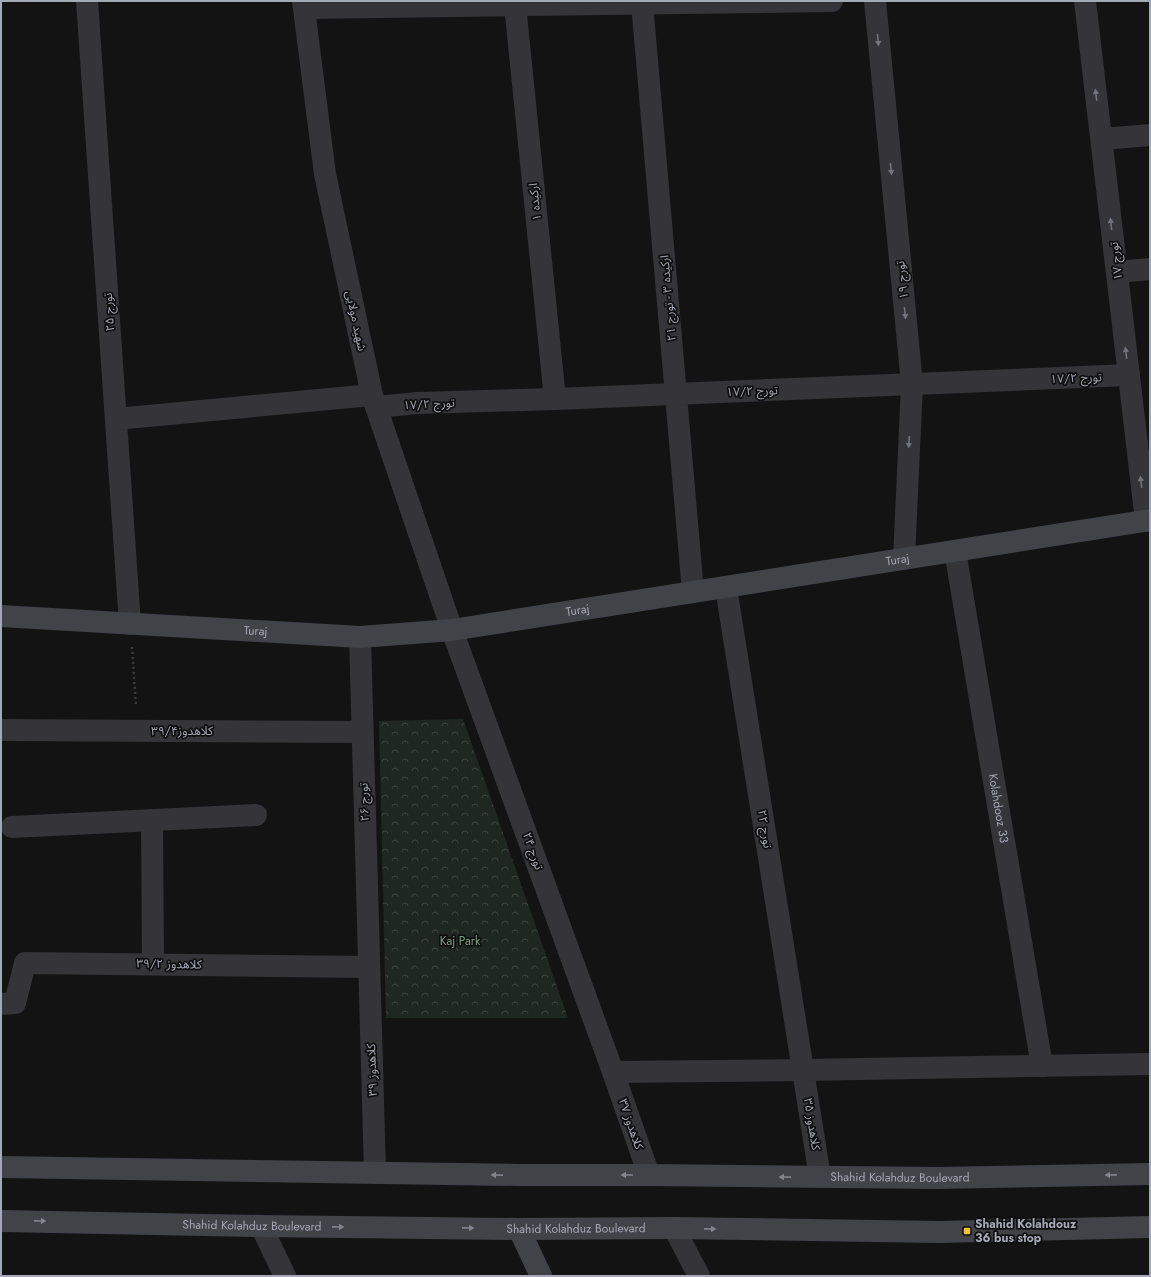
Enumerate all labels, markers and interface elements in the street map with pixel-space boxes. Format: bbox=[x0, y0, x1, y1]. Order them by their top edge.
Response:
one-way arrow bbox=[875, 34, 882, 46]
one-way arrow bbox=[1093, 89, 1100, 101]
one-way arrow bbox=[888, 163, 894, 175]
street label: ارکیده ۱ bbox=[524, 182, 546, 222]
one-way arrow bbox=[1108, 218, 1115, 230]
street label: تورج ۱۷ bbox=[1105, 240, 1127, 281]
street label: ارکیده ۳ - تورج ۲۱ bbox=[655, 254, 681, 342]
street label: تورج ۱۹ bbox=[891, 259, 913, 300]
street label: شهید مولایی bbox=[341, 289, 371, 353]
street label: تورج ۲۵ bbox=[99, 292, 119, 332]
one-way arrow bbox=[902, 306, 908, 319]
one-way arrow bbox=[1123, 347, 1129, 359]
street label: تورج ۱۷/۲ bbox=[1050, 368, 1103, 388]
street label: تورج ۱۷/۲ bbox=[726, 381, 779, 401]
street label: تورج ۱۷/۲ bbox=[403, 394, 456, 414]
one-way arrow bbox=[906, 436, 913, 448]
one-way arrow bbox=[1138, 476, 1144, 488]
street label: Turaj bbox=[884, 549, 911, 571]
street label: Turaj bbox=[564, 599, 591, 621]
street label: Turaj bbox=[243, 621, 268, 641]
street label: کلاهدوز۳۹/۴ bbox=[151, 722, 214, 740]
street label: Kolahdooz 33 bbox=[984, 772, 1013, 845]
street label: تورج ۲۶ bbox=[354, 782, 374, 822]
street label: تورج ۲۲ bbox=[753, 808, 777, 850]
street label: تورج ۲۴ bbox=[518, 830, 548, 873]
park label: Kaj Park bbox=[440, 932, 481, 950]
street label: کلاهدوز ۳۹/۲ bbox=[136, 954, 203, 974]
street label: کلاهدوز ۳۹ bbox=[362, 1042, 382, 1097]
street label: کلاهدوز ۳۷ bbox=[614, 1096, 648, 1153]
street label: کلاهدوز ۳۵ bbox=[799, 1097, 825, 1152]
street label: Shahid Kolahduz Boulevard bbox=[830, 1168, 970, 1187]
one-way arrow bbox=[490, 1172, 503, 1178]
one-way arrow bbox=[620, 1172, 633, 1178]
one-way arrow bbox=[1104, 1172, 1117, 1178]
one-way arrow bbox=[778, 1174, 791, 1180]
street label: Shahid Kolahduz Boulevard bbox=[182, 1215, 322, 1236]
place label: Shahid Kolahdouz 36 bus stop bbox=[975, 1215, 1077, 1247]
one-way arrow bbox=[34, 1218, 47, 1224]
street label: Shahid Kolahduz Boulevard bbox=[506, 1219, 646, 1238]
one-way arrow bbox=[332, 1223, 344, 1230]
one-way arrow bbox=[462, 1225, 475, 1231]
one-way arrow bbox=[704, 1226, 717, 1232]
marker: Shahid Kolahdouz 36 bus stop bbox=[962, 1226, 972, 1236]

